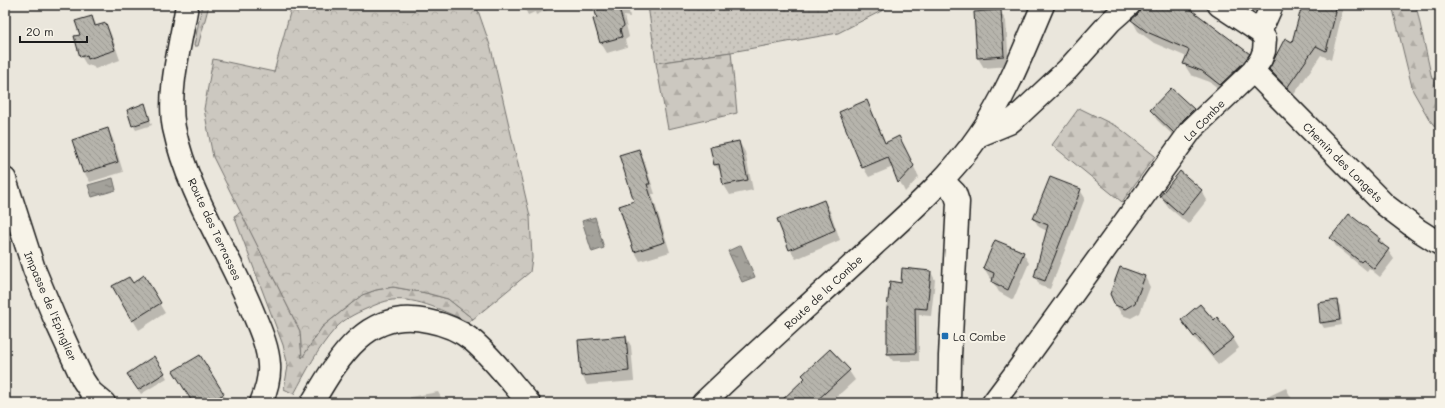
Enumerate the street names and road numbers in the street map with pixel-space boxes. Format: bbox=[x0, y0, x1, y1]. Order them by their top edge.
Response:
street label: La Combe bbox=[1180, 96, 1228, 144]
street label: Chemin des Longets bbox=[1300, 119, 1386, 205]
street label: Route des Terrasses bbox=[185, 175, 245, 283]
street label: Impasse de l'Epinglier bbox=[21, 249, 81, 363]
street label: Route de la Combe bbox=[781, 252, 866, 332]

